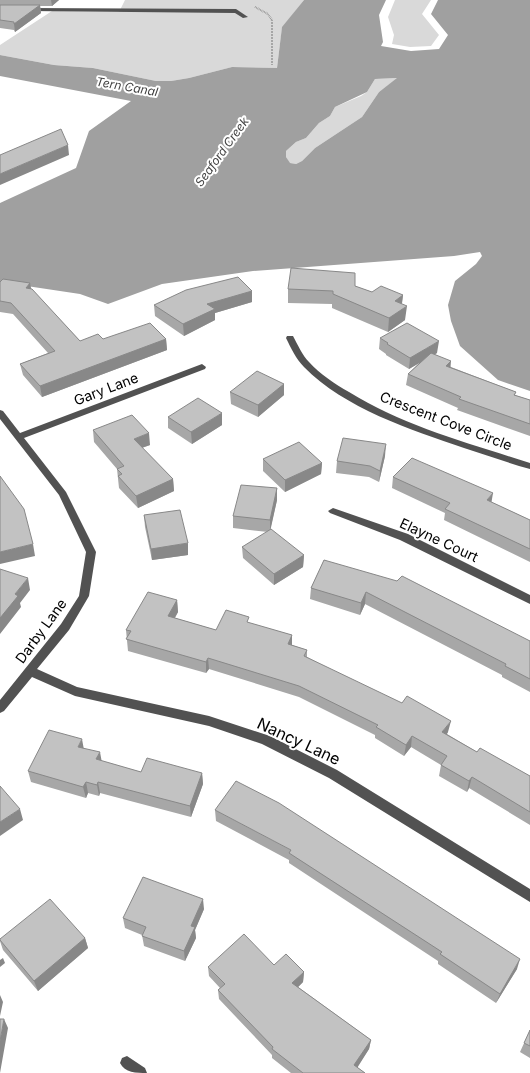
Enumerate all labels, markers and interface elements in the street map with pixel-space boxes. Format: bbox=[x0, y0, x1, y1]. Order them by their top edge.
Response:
water label: Tern Canal bbox=[95, 74, 159, 99]
water label: Seaford Creek bbox=[191, 114, 252, 189]
street label: Gary Lane bbox=[71, 368, 141, 409]
street label: Crescent Cove Circle bbox=[378, 388, 515, 454]
street label: Elayne Court bbox=[397, 514, 482, 565]
street label: Darby Lane bbox=[11, 595, 70, 666]
street label: Nancy Lane bbox=[254, 713, 344, 769]

